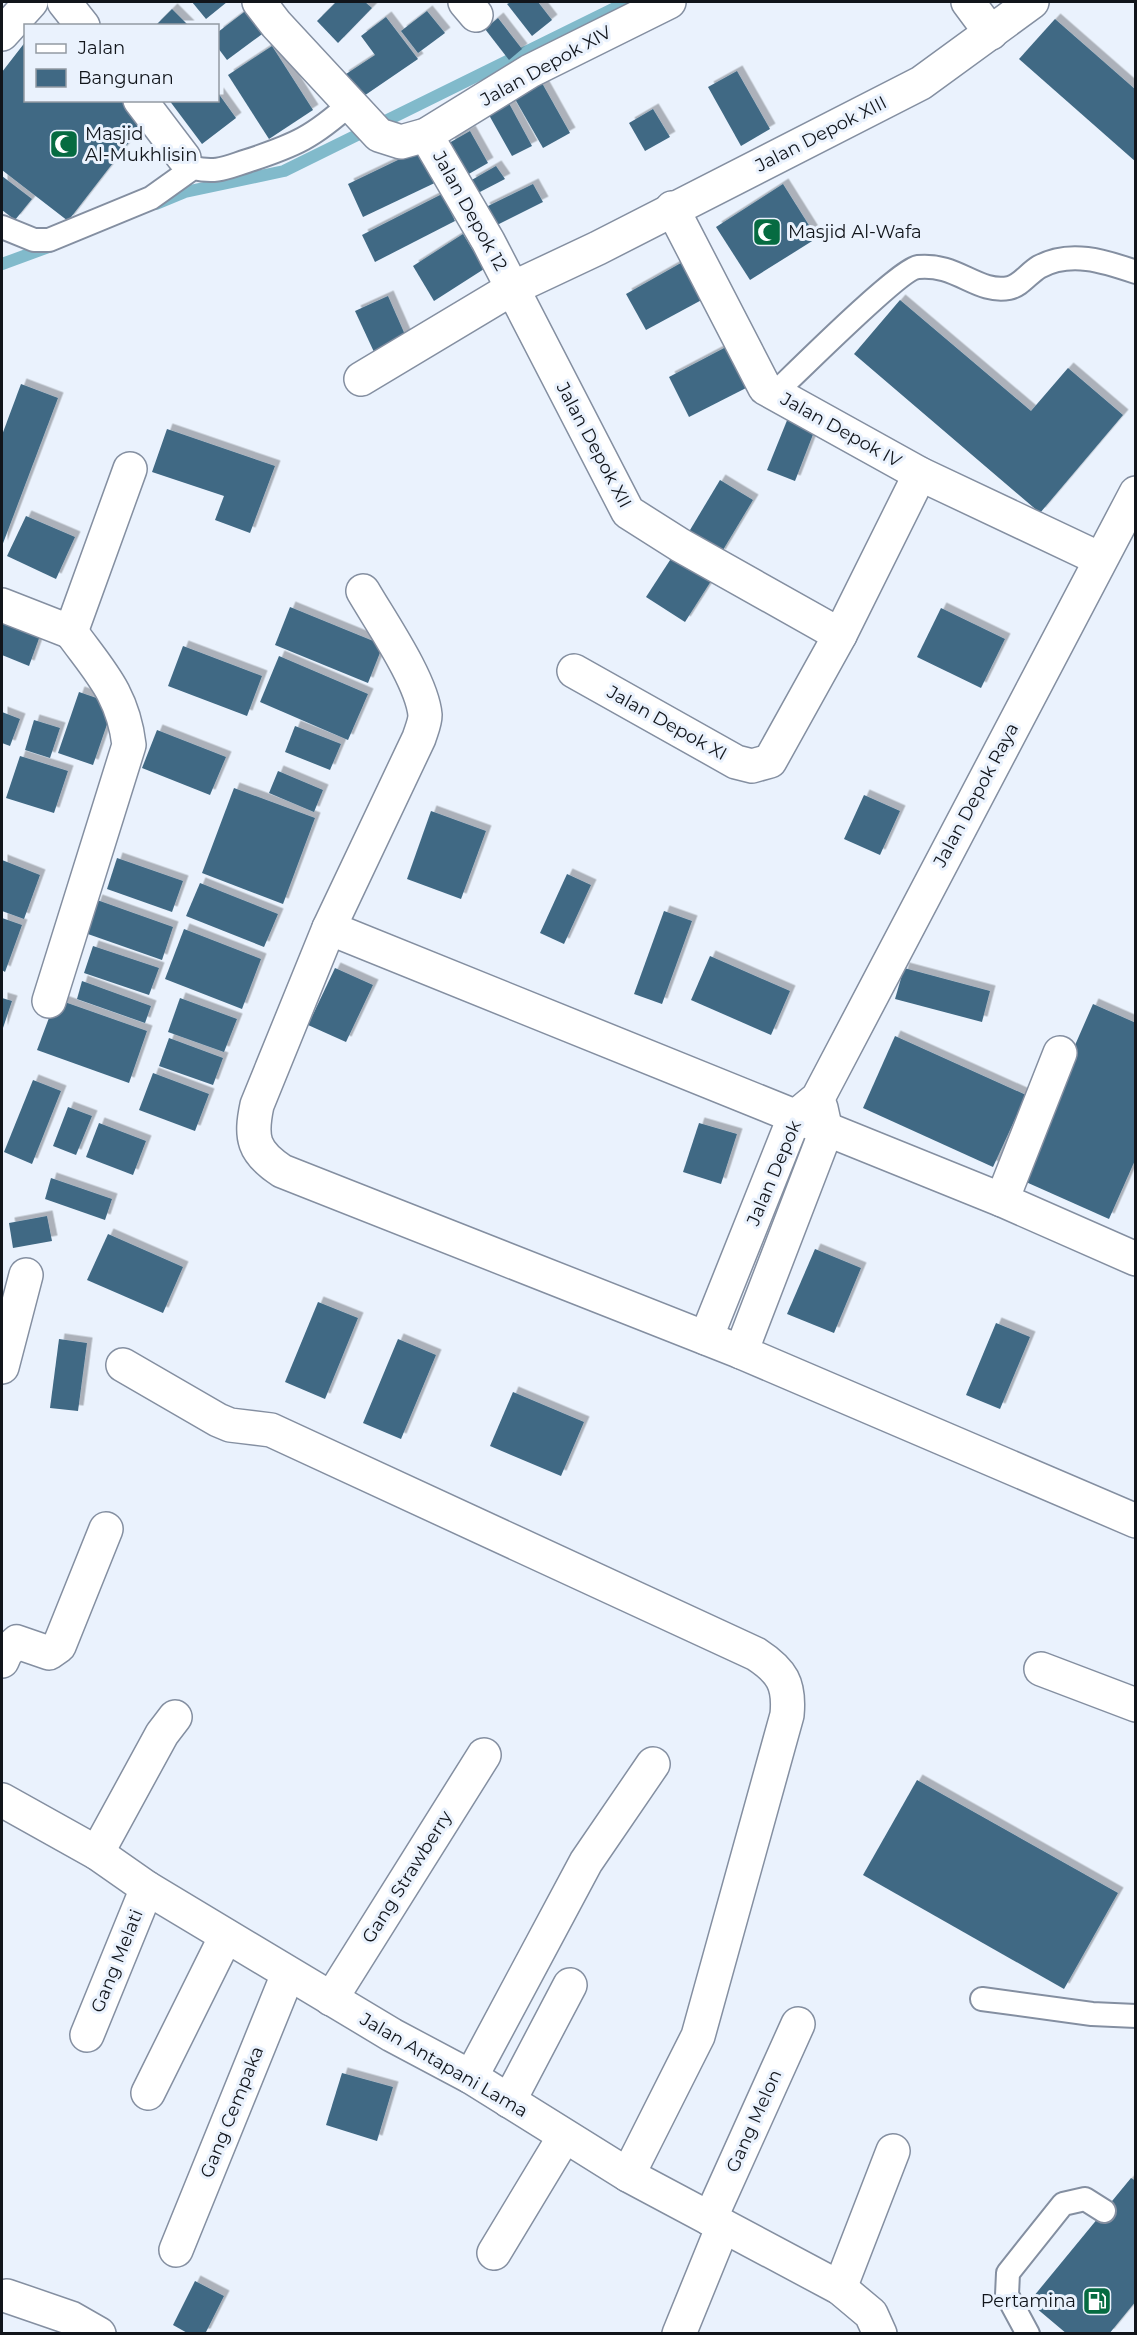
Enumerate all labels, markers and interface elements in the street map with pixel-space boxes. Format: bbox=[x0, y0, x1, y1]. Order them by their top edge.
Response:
street label: Jalan Depok XIV bbox=[476, 21, 616, 111]
legend bbox=[24, 24, 219, 102]
text: Jalan bbox=[77, 37, 125, 59]
text: Bangunan bbox=[78, 67, 174, 89]
street label: Jalan Depok XIII bbox=[751, 91, 890, 177]
place label: Masjid Al-Mukhlisin bbox=[85, 123, 197, 166]
mosque icon: Masjid Al-Mukhlisin bbox=[48, 128, 80, 160]
street label: Jalan Depok 12 bbox=[428, 146, 512, 275]
mosque icon: Masjid Al-Wafa bbox=[751, 216, 783, 248]
place label: Masjid Al-Wafa bbox=[788, 221, 922, 243]
street label: Jalan Depok XII bbox=[551, 378, 636, 512]
street label: Jalan Depok IV bbox=[776, 387, 905, 472]
street label: Jalan Depok XI bbox=[602, 681, 731, 765]
street label: Jalan Depok Raya bbox=[928, 719, 1023, 872]
street label: Jalan Depok bbox=[742, 1117, 806, 1230]
street label: Gang Strawberry bbox=[357, 1807, 457, 1947]
street label: Gang Melati bbox=[86, 1906, 148, 2016]
street label: Jalan Antapani Lama bbox=[355, 2007, 532, 2122]
street label: Gang Cempaka bbox=[196, 2043, 268, 2181]
street label: Gang Melon bbox=[722, 2066, 786, 2176]
fuel station icon: Pertamina bbox=[1081, 2285, 1113, 2317]
place label: Pertamina bbox=[981, 2290, 1076, 2312]

